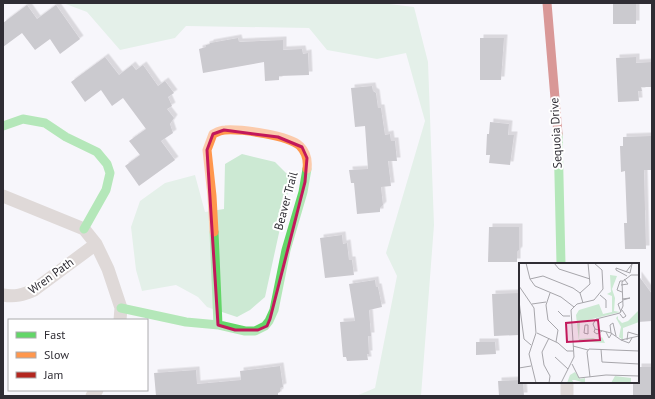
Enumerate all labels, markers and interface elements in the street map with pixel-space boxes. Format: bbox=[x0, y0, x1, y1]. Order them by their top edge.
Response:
street label: Sequoia Drive bbox=[546, 97, 565, 169]
street label: Beaver Trail bbox=[271, 170, 301, 232]
street label: Wren Path bbox=[25, 254, 76, 297]
inset map bbox=[519, 263, 639, 383]
legend bbox=[8, 319, 148, 391]
text: Fast bbox=[44, 327, 65, 342]
text: Slow bbox=[44, 347, 69, 362]
text: Jam bbox=[43, 367, 63, 382]

